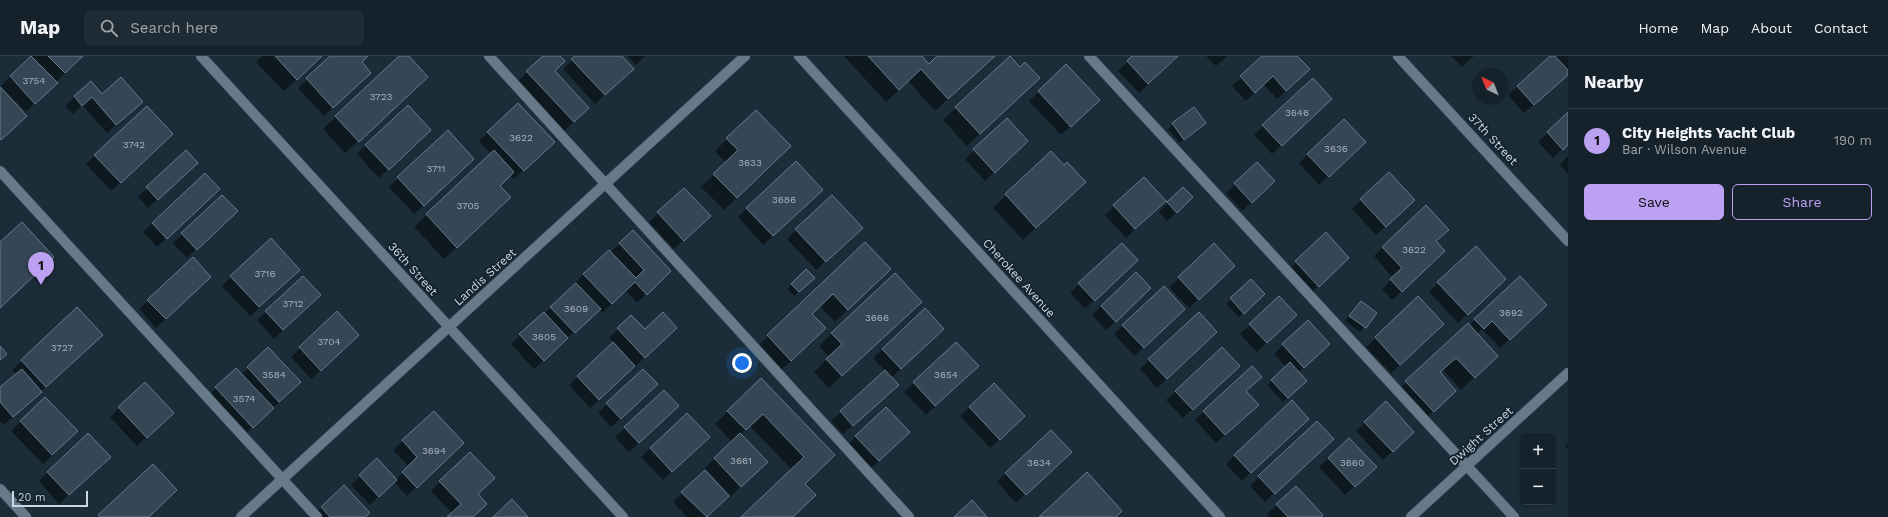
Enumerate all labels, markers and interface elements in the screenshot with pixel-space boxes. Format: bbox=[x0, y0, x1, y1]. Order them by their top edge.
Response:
search box bbox=[84, 10, 364, 46]
text: Map bbox=[20, 16, 60, 39]
icon: search bbox=[98, 17, 120, 39]
text: Search here bbox=[130, 19, 218, 37]
text: Home bbox=[1638, 20, 1678, 36]
text: Map bbox=[1700, 20, 1729, 36]
text: About bbox=[1751, 20, 1792, 36]
text: Contact bbox=[1814, 20, 1868, 36]
north arrow bbox=[1472, 68, 1508, 104]
text: Nearby bbox=[1584, 72, 1643, 92]
house number: 3754 bbox=[23, 75, 45, 86]
house number: 3723 bbox=[370, 91, 393, 102]
house number: 3646 bbox=[1285, 107, 1309, 118]
street label: 37th Street bbox=[1465, 110, 1521, 168]
text: City Heights Yacht Club bbox=[1622, 124, 1795, 142]
house number: 3622 bbox=[509, 132, 533, 143]
text: 1 bbox=[1594, 133, 1600, 148]
text: 190 m bbox=[1834, 133, 1872, 148]
house number: 3742 bbox=[123, 139, 145, 150]
text: Bar · Wilson Avenue bbox=[1622, 142, 1747, 157]
house number: 3636 bbox=[1324, 143, 1348, 154]
house number: 3633 bbox=[738, 157, 762, 168]
house number: 3711 bbox=[427, 163, 445, 174]
button: Save bbox=[1584, 184, 1724, 220]
button: Share bbox=[1732, 184, 1872, 220]
house number: 3686 bbox=[772, 194, 796, 205]
house number: 3705 bbox=[457, 200, 480, 211]
street label: Cherokee Avenue bbox=[980, 236, 1058, 320]
street label: 36th Street bbox=[385, 239, 441, 299]
house number: 3622 bbox=[1402, 244, 1426, 255]
street label: Landis Street bbox=[451, 245, 519, 309]
pin: 1 bbox=[28, 252, 54, 285]
house number: 3716 bbox=[254, 268, 276, 279]
house number: 3712 bbox=[283, 298, 304, 309]
house number: 3609 bbox=[564, 303, 588, 314]
house number: 3692 bbox=[1499, 307, 1523, 318]
house number: 3666 bbox=[865, 312, 889, 323]
house number: 3605 bbox=[532, 331, 556, 342]
house number: 3704 bbox=[317, 336, 341, 347]
house number: 3727 bbox=[51, 342, 74, 353]
your location bbox=[732, 353, 752, 373]
house number: 3584 bbox=[262, 369, 286, 380]
house number: 3654 bbox=[934, 369, 958, 380]
house number: 3574 bbox=[233, 393, 255, 404]
street label: Dwight Street bbox=[1446, 404, 1516, 468]
map controls bbox=[1520, 433, 1556, 505]
button: + bbox=[1520, 433, 1556, 469]
house number: 3694 bbox=[422, 445, 446, 456]
house number: 3661 bbox=[730, 455, 752, 466]
house number: 3634 bbox=[1027, 457, 1051, 468]
house number: 3660 bbox=[1340, 457, 1364, 468]
button: − bbox=[1520, 469, 1556, 505]
scale bar bbox=[12, 489, 88, 508]
text: 20 m bbox=[18, 491, 46, 504]

